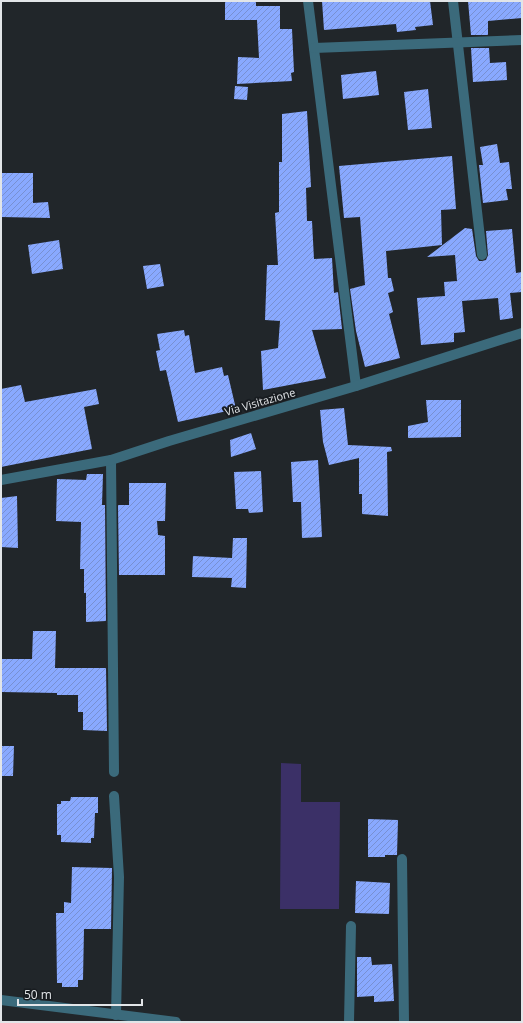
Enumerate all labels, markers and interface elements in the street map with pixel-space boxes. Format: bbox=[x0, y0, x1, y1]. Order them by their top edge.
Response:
street label: Via Visitazione bbox=[223, 384, 297, 419]
scale bar bbox=[18, 981, 142, 1007]
text: 50 m bbox=[24, 986, 52, 1003]

